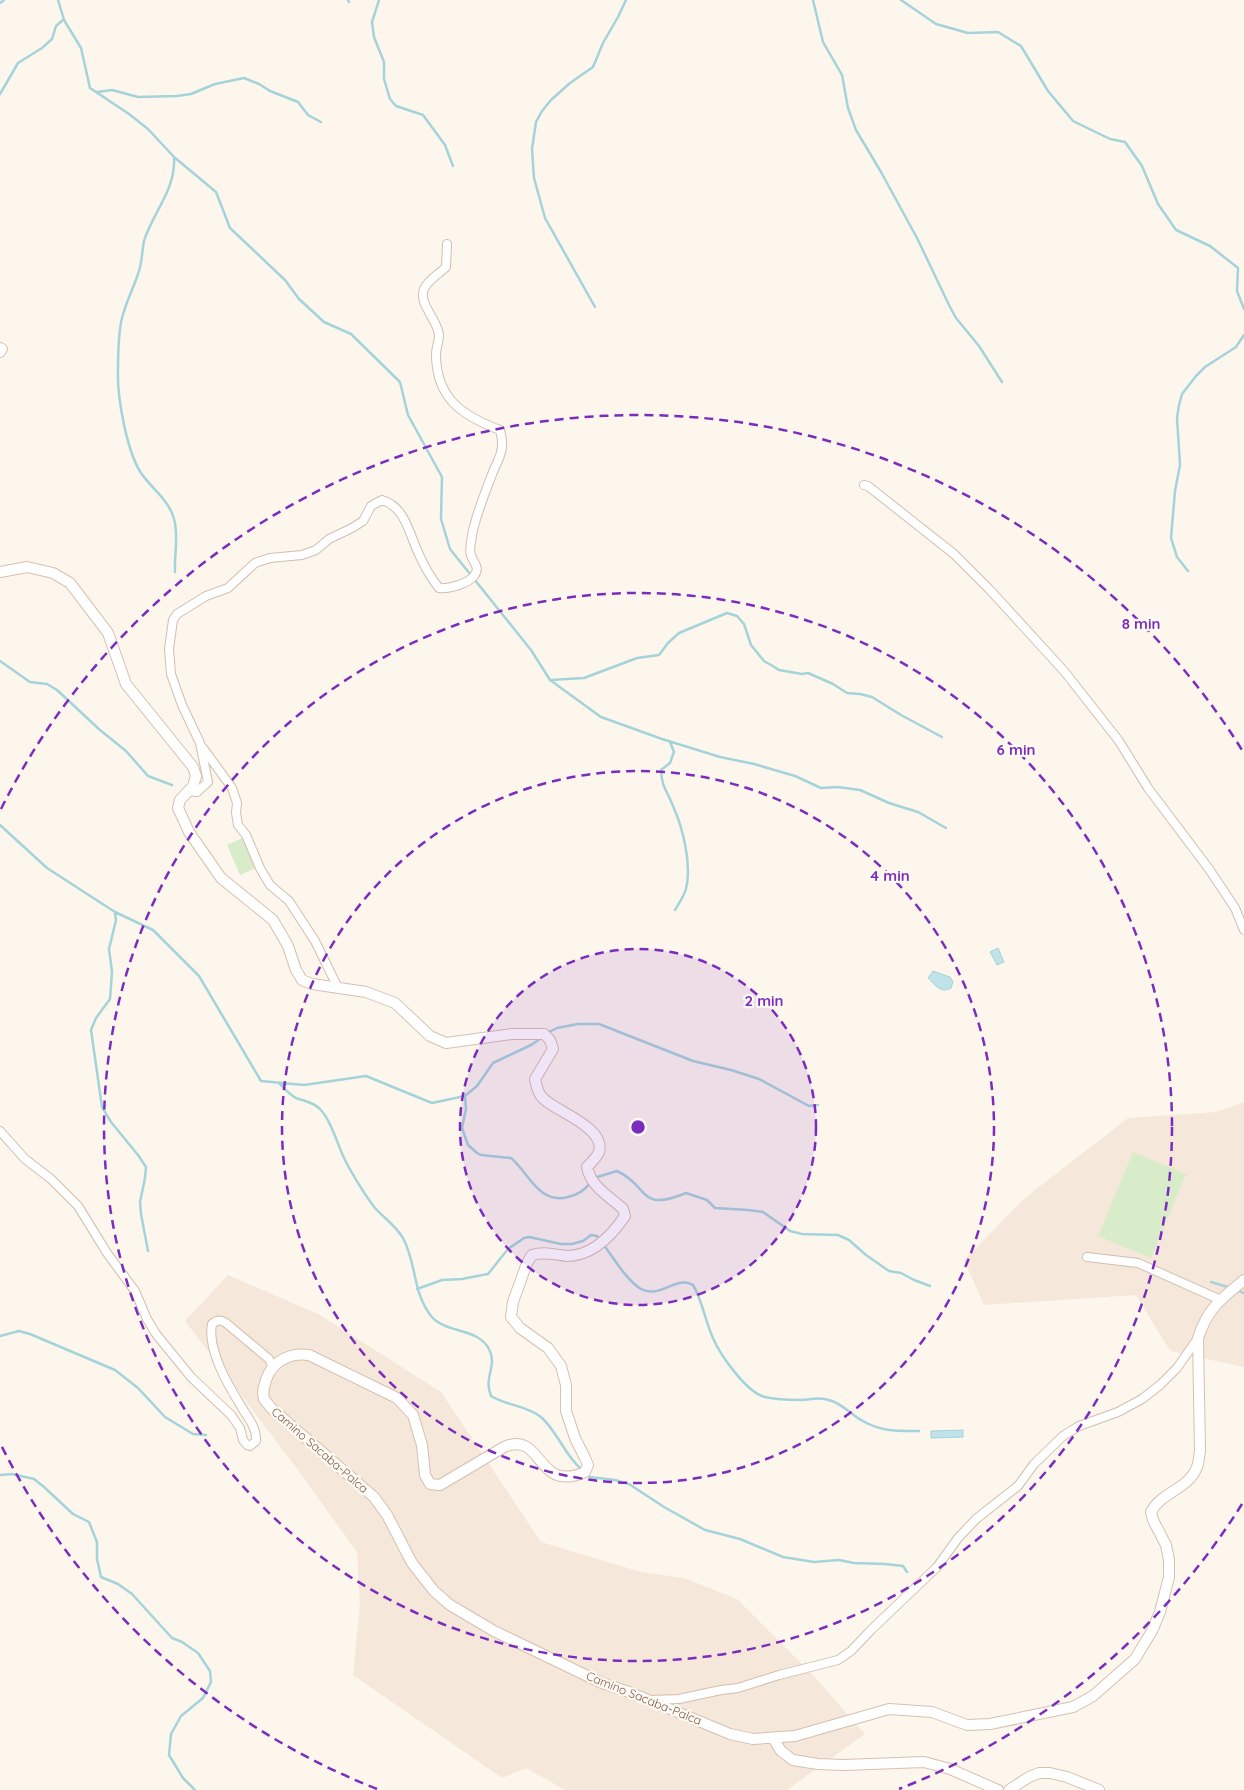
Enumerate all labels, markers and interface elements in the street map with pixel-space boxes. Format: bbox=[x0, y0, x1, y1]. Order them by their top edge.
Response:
text: 8 min bbox=[1122, 614, 1160, 633]
text: 6 min bbox=[997, 740, 1035, 759]
text: 4 min bbox=[870, 866, 910, 885]
text: 2 min bbox=[744, 991, 784, 1010]
centre of rings bbox=[629, 1118, 647, 1136]
street label: Camino Sacaba-Palca bbox=[269, 1404, 371, 1496]
street label: Camino Sacaba-Palca bbox=[584, 1668, 704, 1728]

